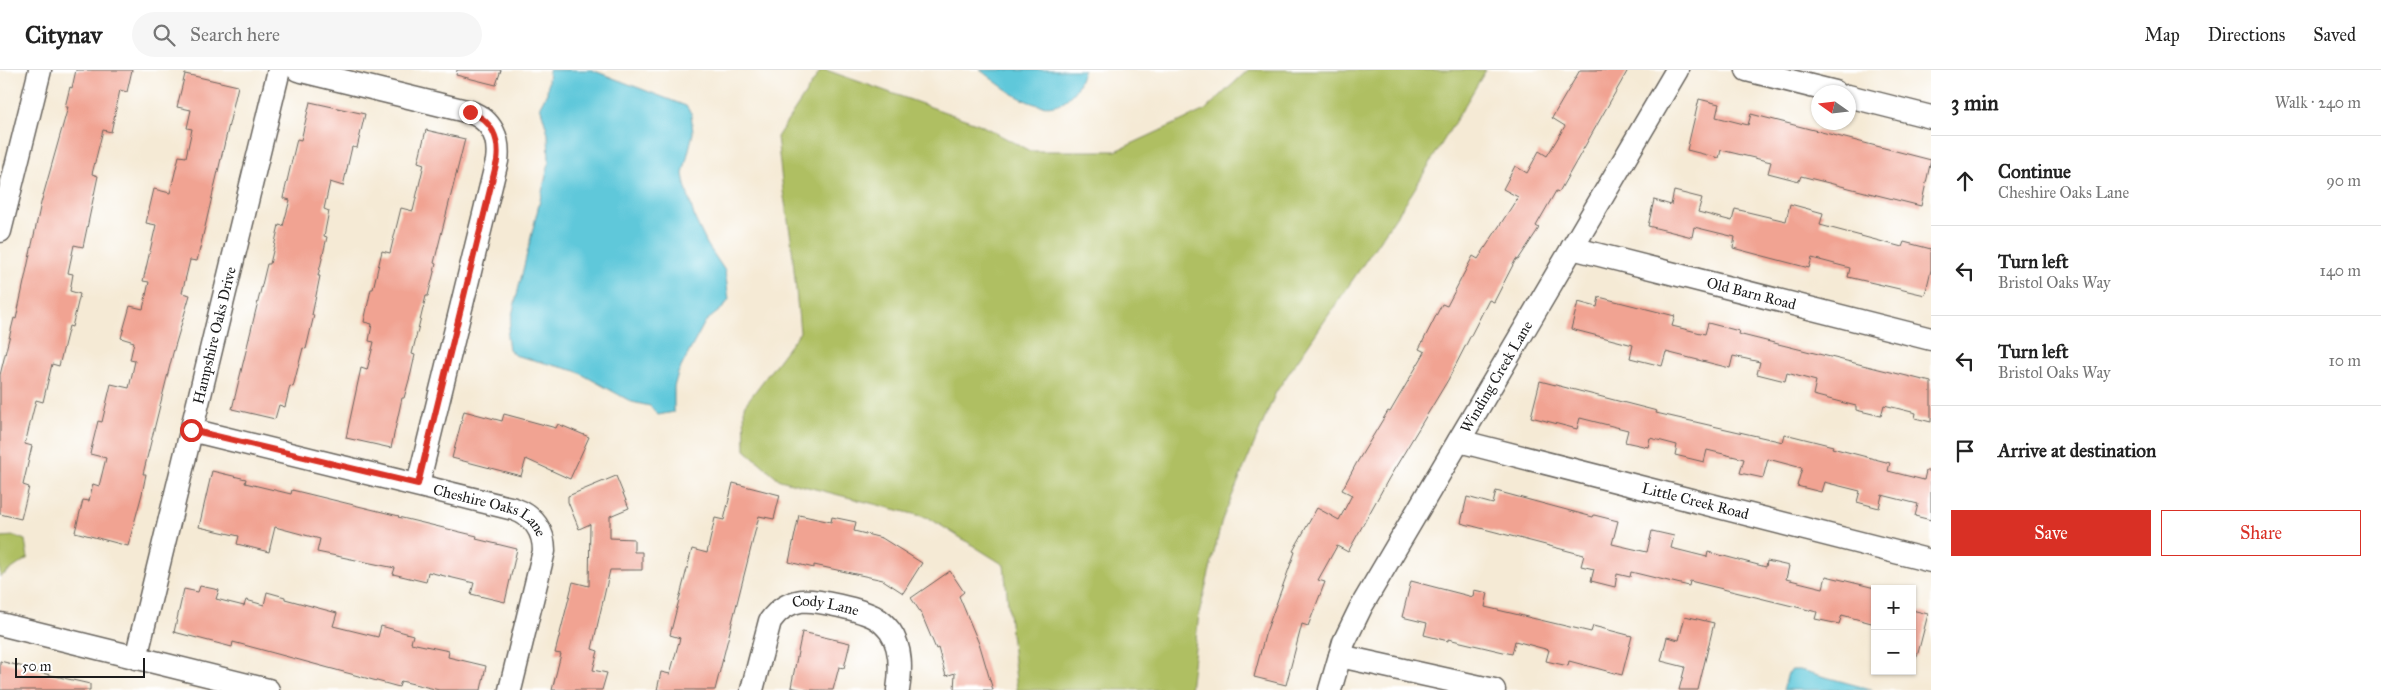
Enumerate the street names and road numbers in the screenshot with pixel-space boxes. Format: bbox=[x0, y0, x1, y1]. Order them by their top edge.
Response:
street label: Hampshire Oaks Drive bbox=[189, 265, 240, 406]
street label: Old Barn Road bbox=[1705, 273, 1798, 314]
street label: Winding Creek Lane bbox=[1457, 318, 1536, 436]
street label: Little Creek Road bbox=[1640, 479, 1751, 523]
street label: Cheshire Oaks Lane bbox=[431, 481, 550, 539]
street label: Cody Lane bbox=[790, 592, 861, 620]

